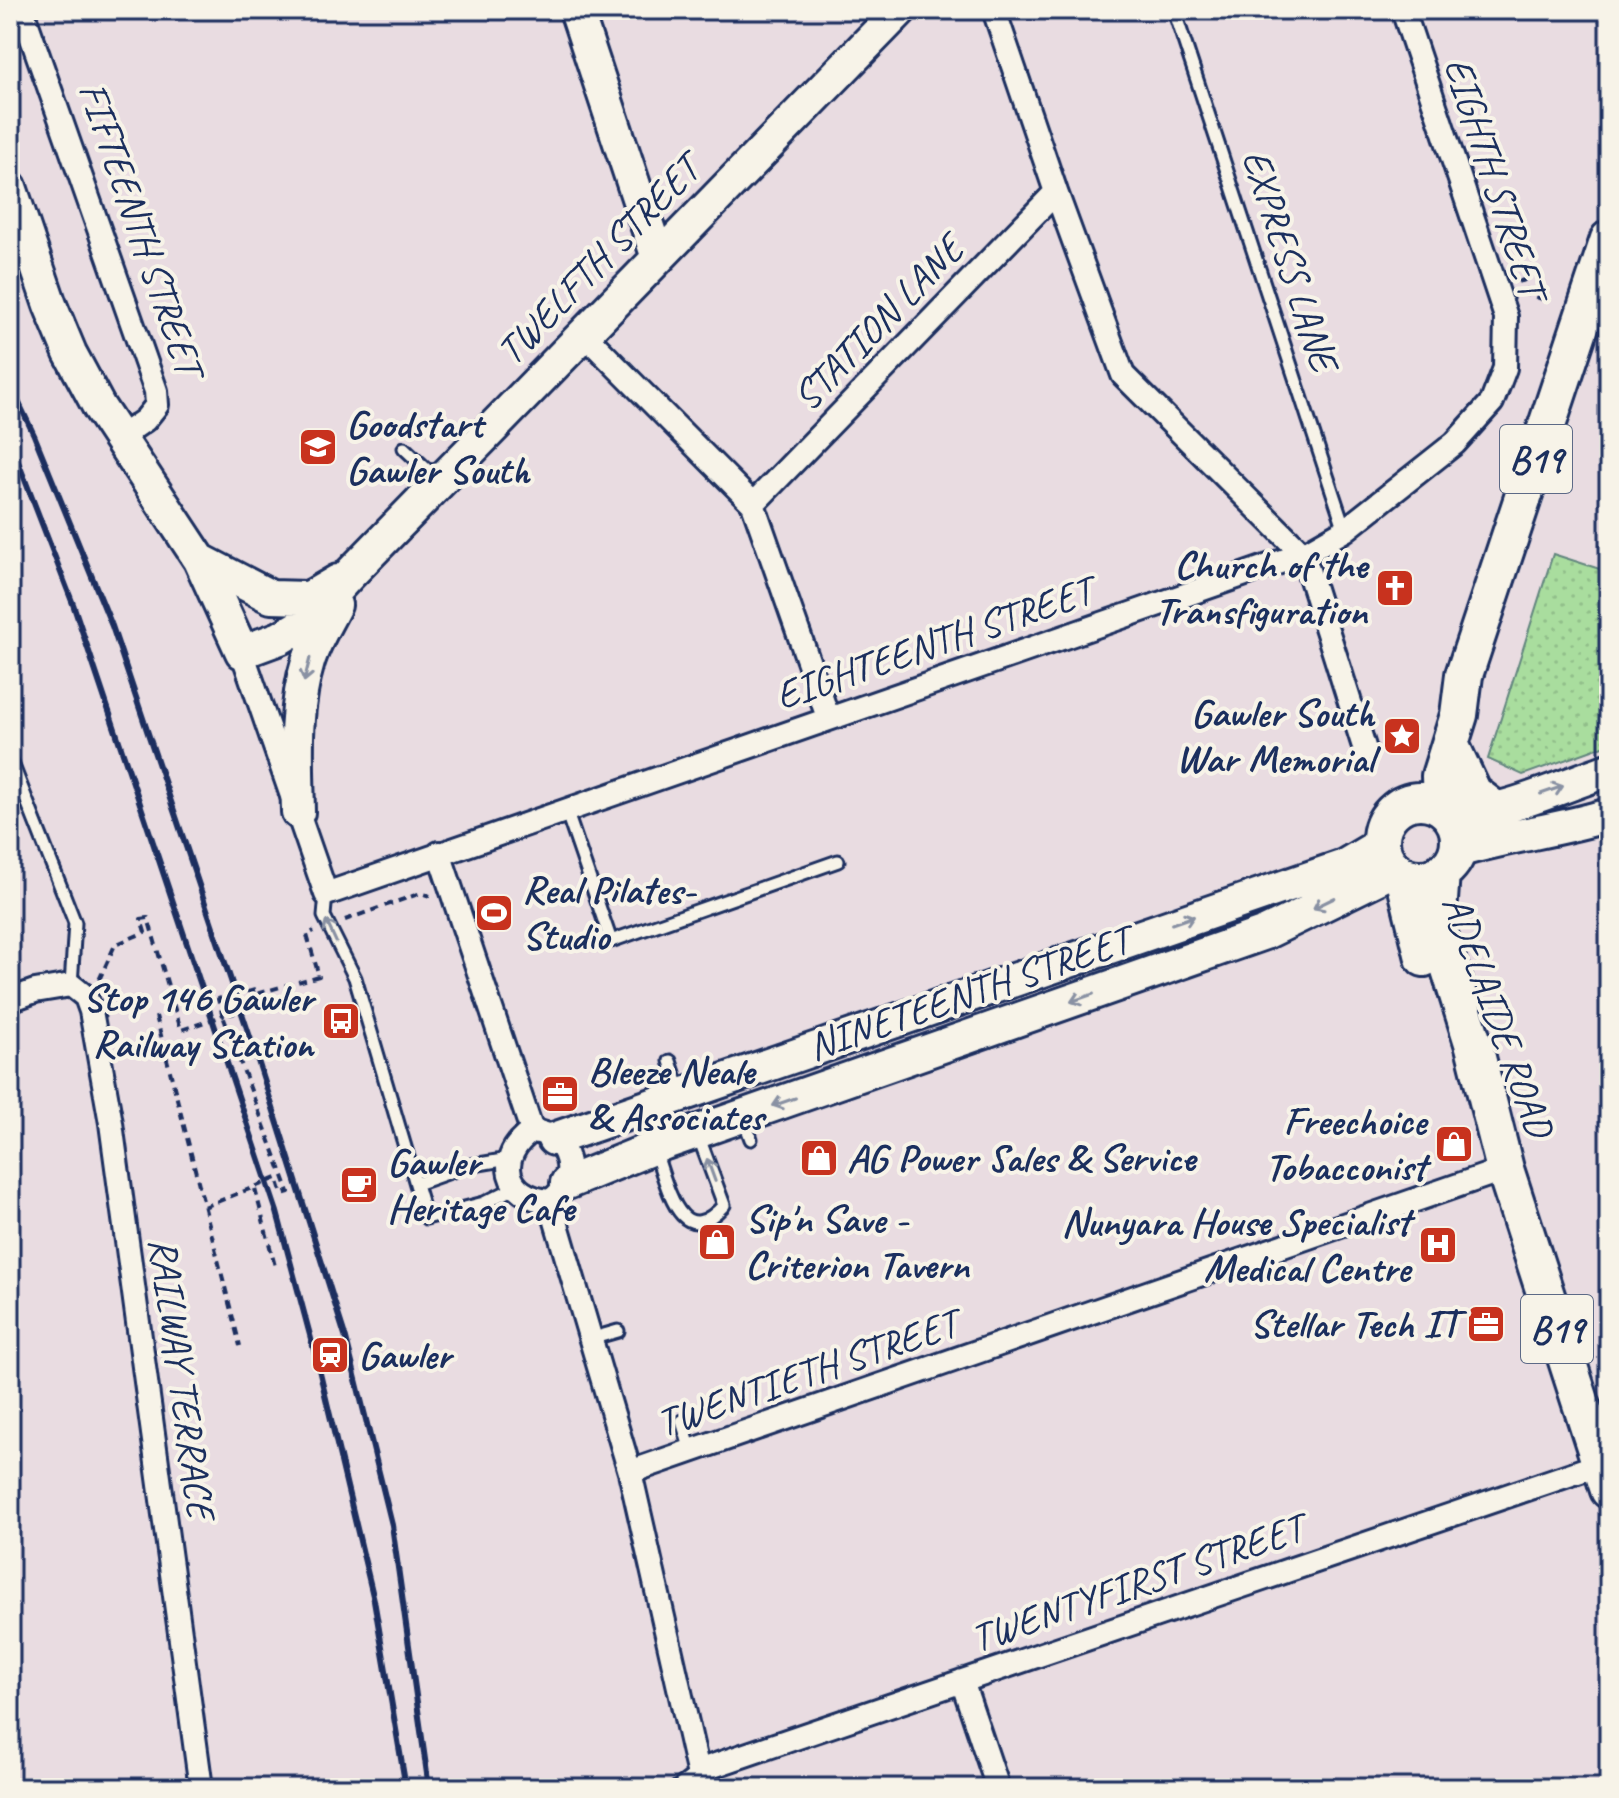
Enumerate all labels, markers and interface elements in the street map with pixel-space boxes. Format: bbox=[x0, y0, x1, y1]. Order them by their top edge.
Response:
street label: EIGHTH STREET bbox=[1433, 51, 1560, 312]
street label: FIFTEENTH STREET bbox=[67, 76, 217, 390]
street label: TWELFTH STREET bbox=[486, 139, 716, 375]
street label: EXPRESS LANE bbox=[1231, 143, 1351, 381]
street label: STATION LANE bbox=[782, 221, 977, 421]
place label: Goodstart Gawler South bbox=[346, 399, 531, 495]
road number: B19 bbox=[1500, 425, 1572, 493]
school or university icon: Goodstart Gawler South bbox=[297, 426, 339, 468]
place label: Church of the Transfiguration bbox=[1155, 540, 1370, 636]
street label: EIGHTEENTH STREET bbox=[769, 563, 1106, 721]
church icon: Church of the Transfiguration bbox=[1374, 567, 1416, 609]
one-way arrow bbox=[299, 656, 314, 682]
place label: Gawler South War Memorial bbox=[1176, 688, 1382, 784]
place icon: Gawler South War Memorial bbox=[1381, 715, 1423, 757]
one-way arrow bbox=[1539, 781, 1564, 796]
place label: Real Pilates- Studio bbox=[522, 865, 697, 961]
street label: ADELAIDE ROAD bbox=[1431, 888, 1566, 1147]
sports icon: Real Pilates- Studio bbox=[473, 892, 515, 934]
one-way arrow bbox=[1312, 896, 1336, 911]
street label: NINETEENTH STREET bbox=[801, 912, 1144, 1072]
one-way arrow bbox=[1170, 912, 1195, 927]
one-way arrow bbox=[323, 919, 338, 943]
place label: Stop 146 Gawler Railway Station bbox=[83, 973, 318, 1069]
one-way arrow bbox=[1070, 991, 1095, 1006]
bus stop icon: Stop 146 Gawler Railway Station bbox=[320, 1000, 362, 1042]
place label: Bleeze Neale & Associates bbox=[588, 1046, 767, 1142]
office icon: Bleeze Neale & Associates bbox=[539, 1073, 581, 1115]
one-way arrow bbox=[772, 1096, 797, 1111]
place label: Freechoice Tobacconist bbox=[1265, 1096, 1432, 1192]
shop icon: Freechoice Tobacconist bbox=[1433, 1123, 1475, 1165]
place label: AG Power Sales & Service bbox=[847, 1133, 1198, 1183]
place label: Gawler Heritage Cafe bbox=[387, 1137, 577, 1233]
shop icon: AG Power Sales & Service bbox=[798, 1137, 840, 1179]
one-way arrow bbox=[703, 1158, 717, 1183]
cafe icon: Gawler Heritage Cafe bbox=[338, 1164, 380, 1206]
place label: Sip'n Save - Criterion Tavern bbox=[745, 1194, 970, 1290]
place label: Nunyara House Specialist Medical Centre bbox=[1062, 1197, 1416, 1293]
shop icon: Sip'n Save - Criterion Tavern bbox=[696, 1221, 738, 1263]
hospital icon: Nunyara House Specialist Medical Centre bbox=[1417, 1224, 1459, 1266]
street label: RAILWAY TERRACE bbox=[138, 1234, 227, 1527]
road number: B19 bbox=[1521, 1295, 1593, 1363]
street label: TWENTIETH STREET bbox=[650, 1296, 971, 1448]
place label: Stellar Tech IT bbox=[1250, 1299, 1468, 1349]
office icon: Stellar Tech IT bbox=[1465, 1303, 1507, 1345]
place label: Gawler bbox=[358, 1330, 455, 1380]
station icon: Gawler bbox=[309, 1334, 351, 1376]
street label: TWENTYFIRST STREET bbox=[964, 1500, 1317, 1663]

